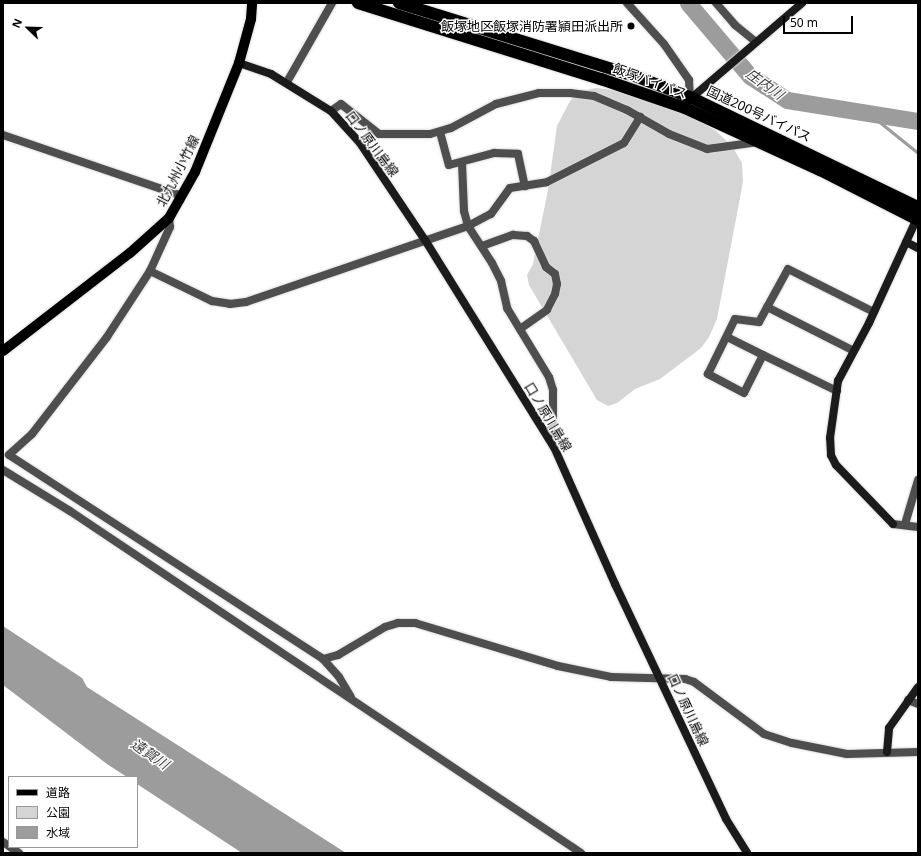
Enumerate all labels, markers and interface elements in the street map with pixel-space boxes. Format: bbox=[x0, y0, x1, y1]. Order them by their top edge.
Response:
north arrow bbox=[8, 8, 48, 48]
scale bar bbox=[785, 8, 855, 34]
text: 50 m bbox=[790, 14, 818, 31]
text: N bbox=[8, 16, 25, 30]
place label: 飯塚地区飯塚消防署頴田派出所 bbox=[441, 18, 623, 34]
marker: 飯塚地区飯塚消防署頴田派出所 bbox=[626, 21, 636, 31]
street label: 飯塚バイパス bbox=[611, 60, 689, 102]
water label: 庄内川 bbox=[743, 65, 787, 103]
street label: 国道200号バイパス bbox=[704, 83, 814, 145]
street label: 口ノ原川島線 bbox=[342, 108, 402, 180]
street label: 北九州小竹線 bbox=[153, 133, 203, 209]
street label: 口ノ原川島線 bbox=[521, 380, 575, 454]
street label: 口ノ原川島線 bbox=[664, 671, 712, 749]
water label: 遠賀川 bbox=[128, 735, 172, 773]
legend bbox=[8, 776, 138, 848]
text: 道路 bbox=[46, 784, 70, 801]
text: 公園 bbox=[46, 804, 70, 821]
text: 水域 bbox=[46, 824, 70, 841]

